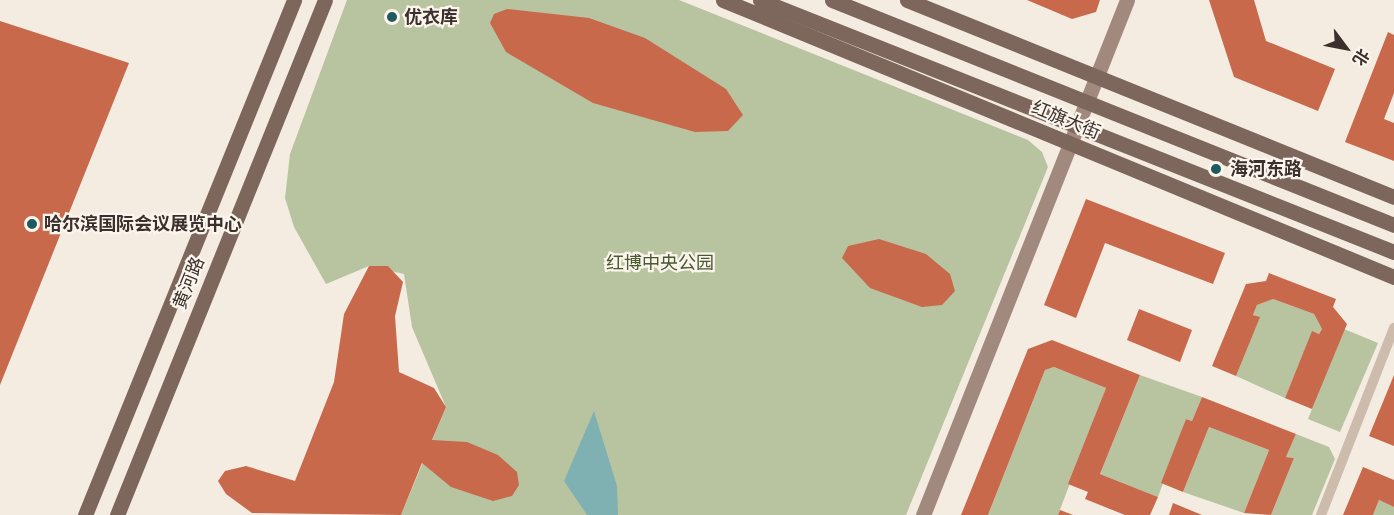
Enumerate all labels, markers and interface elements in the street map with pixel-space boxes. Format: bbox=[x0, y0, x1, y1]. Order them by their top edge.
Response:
place label: 优衣库 bbox=[404, 6, 458, 28]
marker: 优衣库 bbox=[385, 10, 399, 24]
north arrow bbox=[1316, 18, 1376, 78]
text: 北 bbox=[1349, 45, 1374, 70]
street label: 红旗大街 bbox=[1029, 97, 1103, 143]
place label: 海河东路 bbox=[1230, 158, 1302, 180]
marker: 海河东路 bbox=[1207, 160, 1225, 178]
place label: 哈尔滨国际会议展览中心 bbox=[44, 213, 242, 235]
marker: 哈尔滨国际会议展览中心 bbox=[25, 217, 39, 231]
park label: 红博中央公园 bbox=[606, 252, 714, 274]
street label: 黄河路 bbox=[169, 254, 209, 312]

